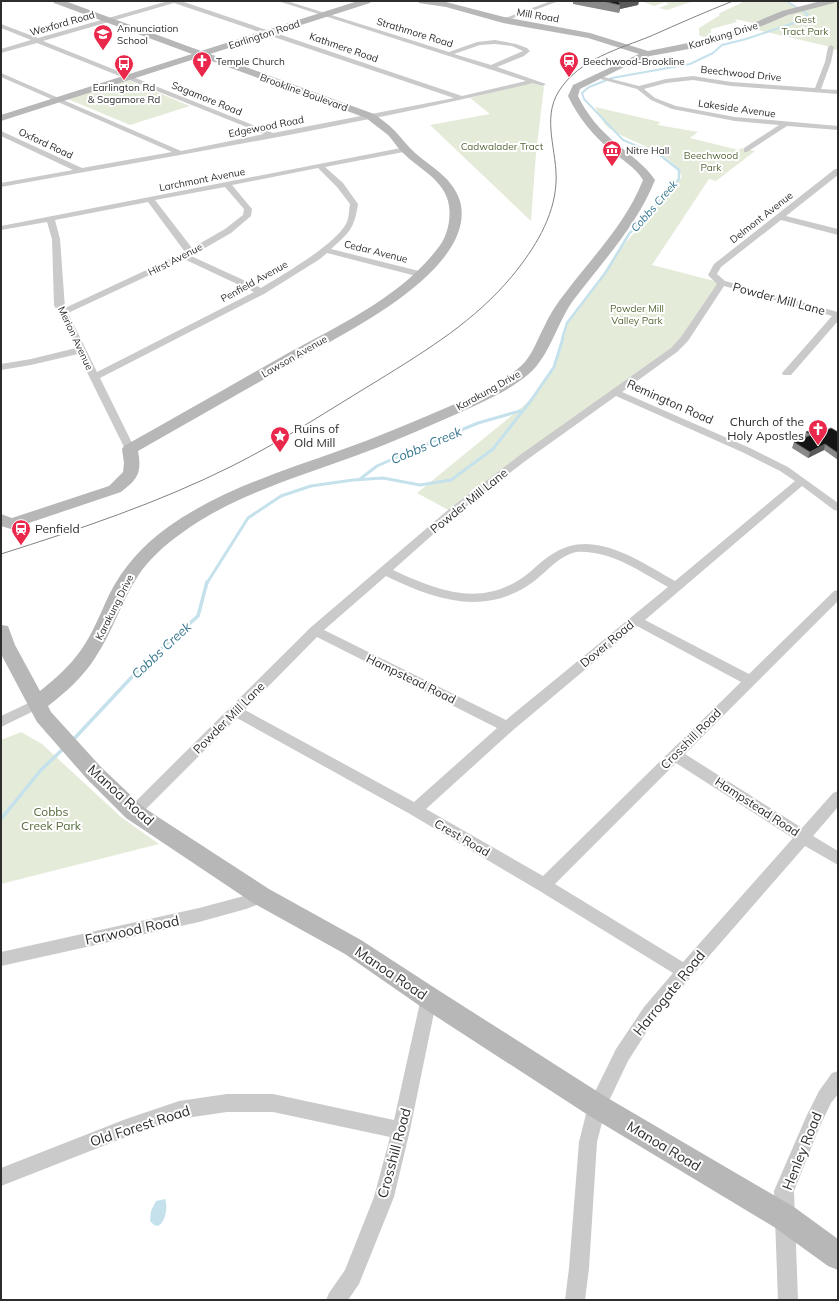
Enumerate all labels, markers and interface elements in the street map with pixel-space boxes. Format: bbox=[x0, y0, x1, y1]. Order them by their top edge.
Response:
street label: Mill Road bbox=[516, 5, 560, 26]
street label: Wexford Road bbox=[28, 8, 96, 39]
park label: Gest Tract Park bbox=[782, 13, 829, 38]
street label: Strathmore Road bbox=[375, 15, 455, 50]
street label: Earlington Road bbox=[227, 17, 301, 52]
street label: Karakung Drive bbox=[687, 19, 759, 52]
place label: Annunciation School bbox=[117, 22, 179, 47]
school or university icon: Annunciation School bbox=[92, 23, 114, 51]
street label: Kathmere Road bbox=[308, 30, 380, 65]
church icon: Temple Church bbox=[191, 50, 213, 78]
station icon: Beechwood-Brookline bbox=[558, 50, 580, 78]
bus stop icon: Earlington Rd & Sagamore Rd bbox=[113, 53, 135, 81]
place label: Temple Church bbox=[216, 55, 285, 68]
place label: Beechwood-Brookline bbox=[583, 55, 685, 68]
street label: Beechwood Drive bbox=[700, 63, 782, 84]
street label: Brookline Boulevard bbox=[258, 71, 349, 114]
street label: Sagamore Road bbox=[170, 78, 244, 119]
place label: Earlington Rd & Sagamore Rd bbox=[88, 81, 160, 106]
street label: Lakeside Avenue bbox=[697, 97, 777, 120]
street label: Edgewood Road bbox=[227, 113, 305, 140]
street label: Oxford Road bbox=[16, 125, 75, 162]
museum icon: Nitre Hall bbox=[601, 139, 623, 167]
park label: Cadwalader Tract bbox=[461, 140, 544, 153]
place label: Nitre Hall bbox=[626, 144, 669, 157]
park label: Beechwood Park bbox=[684, 149, 738, 174]
street label: Larchmont Avenue bbox=[158, 165, 246, 194]
water label: Cobbs Creek bbox=[628, 177, 681, 235]
street label: Delmont Avenue bbox=[727, 189, 795, 246]
street label: Cedar Avenue bbox=[343, 237, 409, 266]
street label: Hirst Avenue bbox=[146, 240, 205, 279]
street label: Penfield Avenue bbox=[218, 258, 290, 305]
street label: Powder Mill Lane bbox=[731, 279, 827, 318]
park label: Powder Mill Valley Park bbox=[610, 302, 664, 327]
street label: Merion Avenue bbox=[55, 304, 96, 372]
street label: Lawson Avenue bbox=[259, 332, 330, 381]
street label: Karakung Drive bbox=[454, 367, 523, 413]
street label: Remington Road bbox=[625, 376, 716, 427]
place label: Church of the Holy Apostles bbox=[727, 414, 804, 443]
church icon: Church of the Holy Apostles bbox=[807, 418, 829, 446]
place label: Ruins of Old Mill bbox=[294, 421, 340, 450]
water label: Cobbs Creek bbox=[388, 423, 464, 467]
place icon: Ruins of Old Mill bbox=[269, 425, 291, 453]
street label: Powder Mill Lane bbox=[427, 465, 510, 536]
station icon: Penfield bbox=[10, 518, 32, 546]
place label: Penfield bbox=[35, 521, 80, 536]
street label: Karakung Drive bbox=[92, 572, 136, 642]
street label: Dover Road bbox=[577, 617, 637, 670]
water label: Cobbs Creek bbox=[128, 618, 194, 682]
street label: Hampstead Road bbox=[364, 650, 458, 707]
street label: Powder Mill Lane bbox=[190, 679, 268, 757]
street label: Crosshill Road bbox=[657, 705, 724, 772]
street label: Manoa Road bbox=[84, 761, 158, 829]
street label: Hampstead Road bbox=[712, 774, 802, 839]
park label: Cobbs Creek Park bbox=[21, 804, 82, 833]
street label: Crest Road bbox=[432, 816, 493, 859]
street label: Farwood Road bbox=[83, 911, 181, 949]
street label: Manoa Road bbox=[352, 942, 430, 1004]
street label: Harrogate Road bbox=[629, 947, 709, 1039]
street label: Old Forest Road bbox=[88, 1101, 192, 1151]
street label: Crosshill Road bbox=[373, 1106, 415, 1200]
street label: Henley Road bbox=[778, 1109, 826, 1193]
street label: Manoa Road bbox=[624, 1117, 704, 1175]

